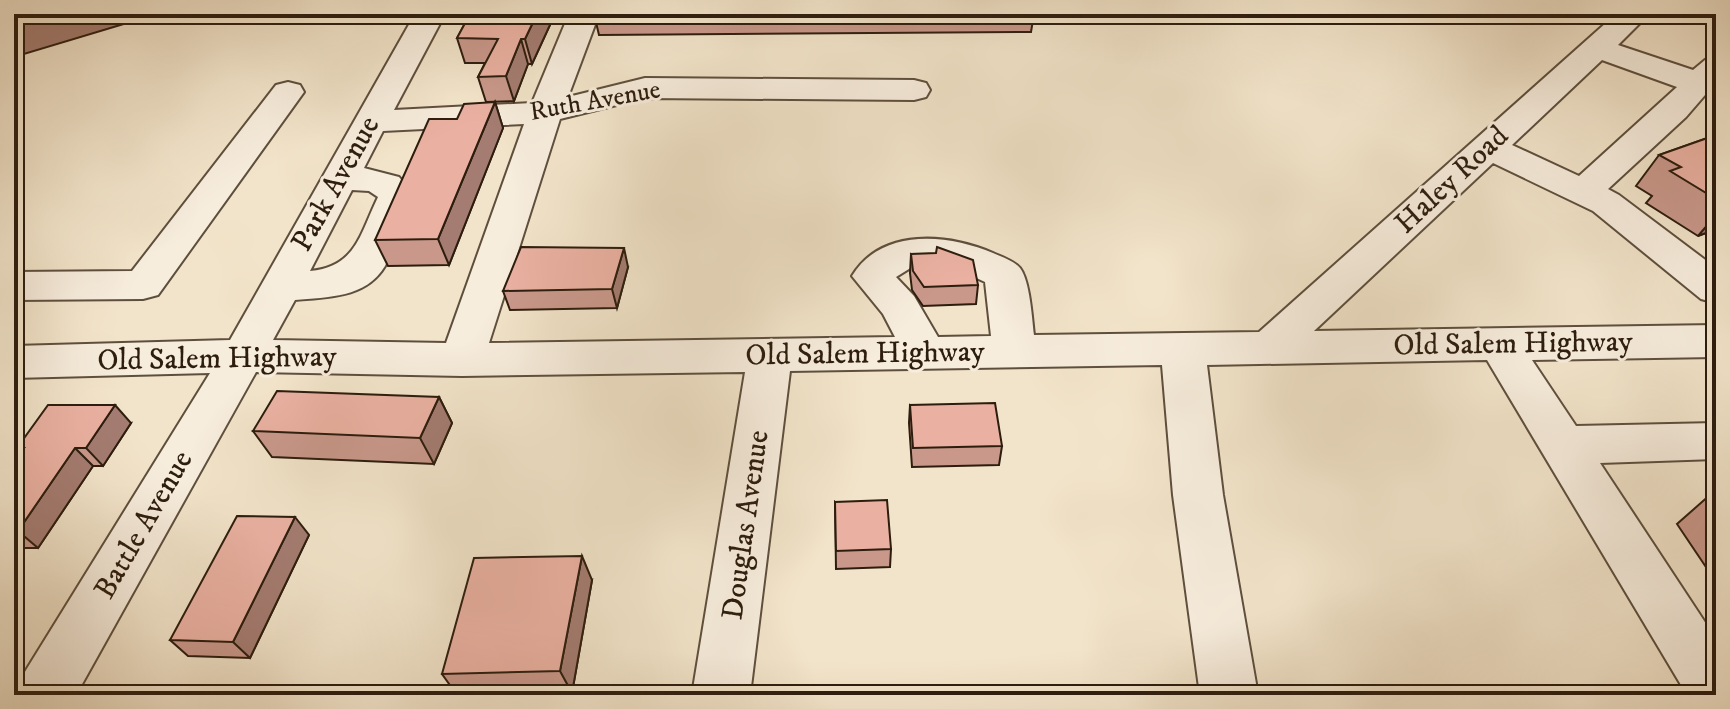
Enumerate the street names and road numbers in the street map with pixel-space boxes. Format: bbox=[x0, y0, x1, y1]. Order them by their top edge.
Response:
street label: Ruth Avenue bbox=[527, 73, 663, 129]
street label: Park Avenue bbox=[284, 110, 388, 258]
street label: Haley Road bbox=[1387, 118, 1517, 242]
street label: Old Salem Highway bbox=[1393, 323, 1634, 365]
street label: Old Salem Highway bbox=[745, 333, 986, 375]
street label: Old Salem Highway bbox=[97, 338, 338, 380]
street label: Douglas Avenue bbox=[714, 428, 778, 622]
street label: Battle Avenue bbox=[87, 444, 201, 606]

